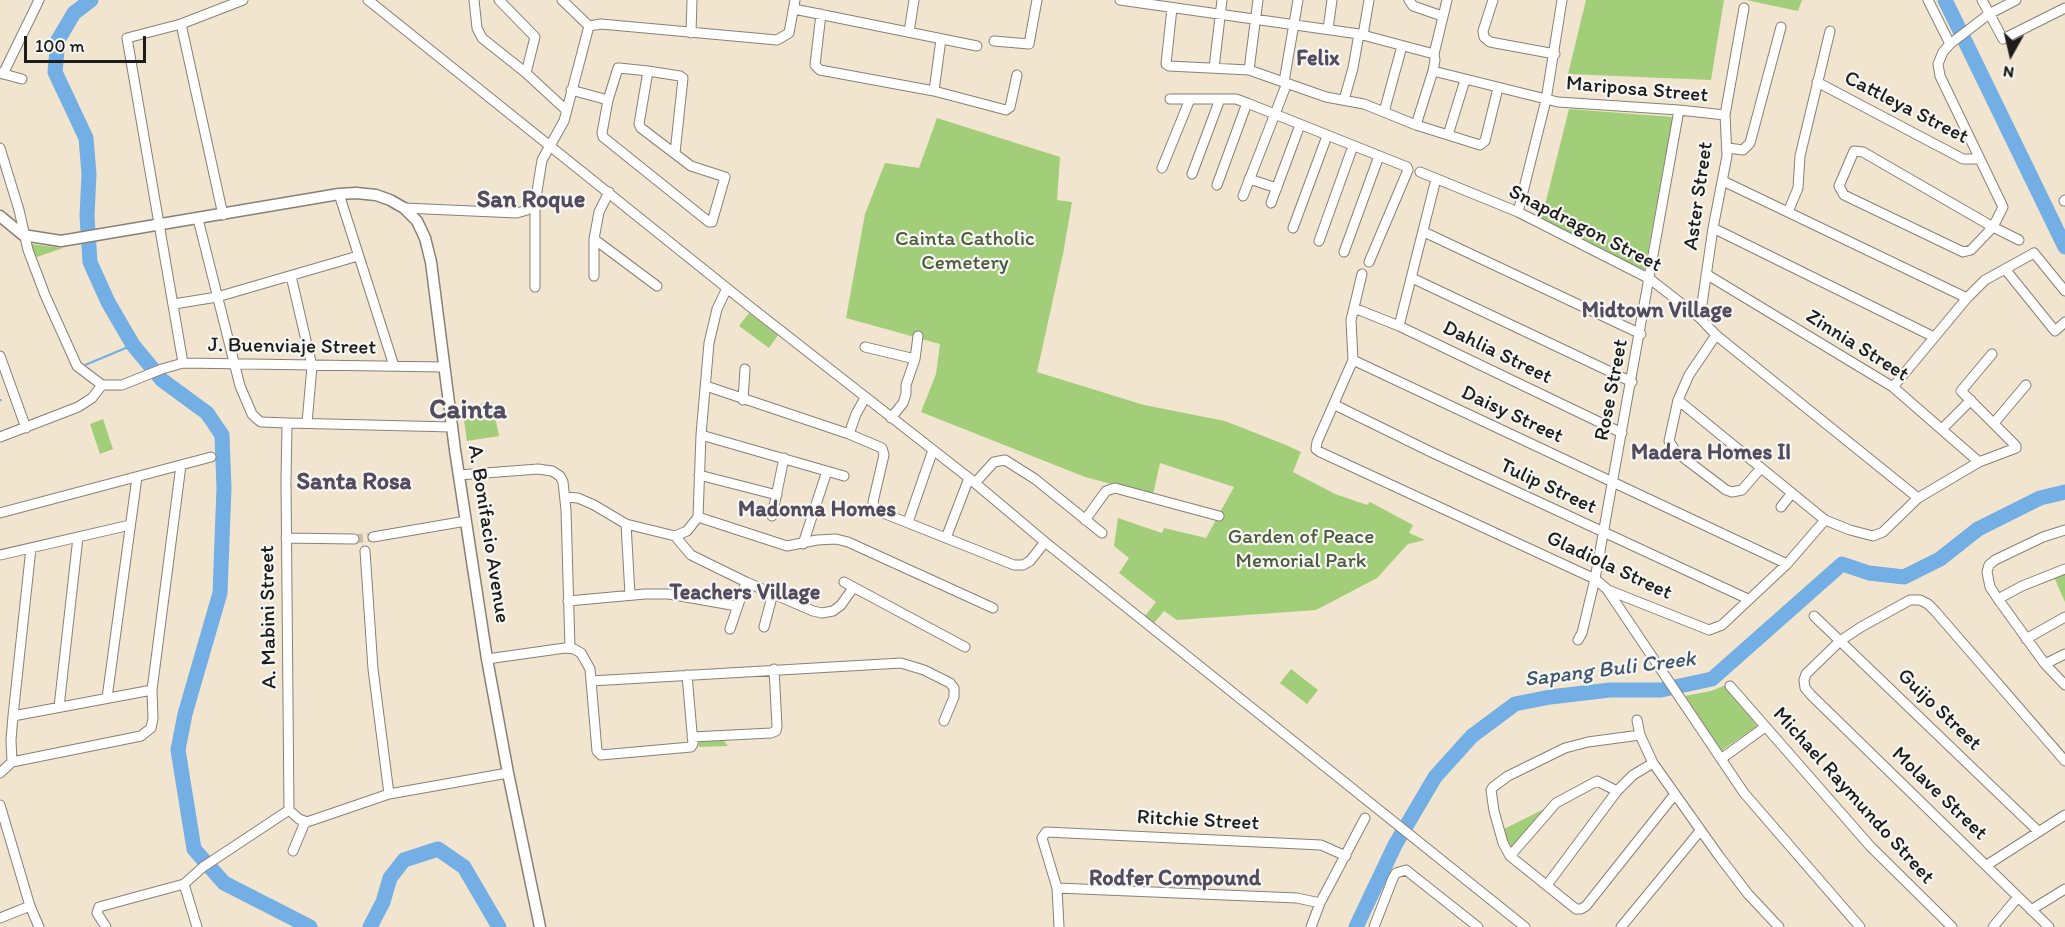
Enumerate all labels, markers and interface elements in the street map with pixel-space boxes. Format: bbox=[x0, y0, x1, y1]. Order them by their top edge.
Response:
scale bar bbox=[27, 24, 148, 62]
north arrow bbox=[1981, 24, 2041, 84]
text: 100 m bbox=[35, 35, 85, 57]
district label: Felix bbox=[1296, 46, 1340, 72]
text: N bbox=[2002, 62, 2015, 82]
street label: Cattleya Street bbox=[1840, 66, 1972, 150]
street label: Mariposa Street bbox=[1565, 71, 1709, 109]
street label: Aster Street bbox=[1679, 140, 1719, 252]
street label: Snapdragon Street bbox=[1504, 180, 1666, 278]
district label: San Roque bbox=[477, 187, 585, 215]
park label: Cainta Catholic Cemetery bbox=[895, 227, 1035, 277]
district label: Midtown Village bbox=[1582, 298, 1732, 324]
street label: Zinnia Street bbox=[1801, 304, 1913, 388]
street label: Dahlia Street bbox=[1438, 316, 1556, 390]
street label: J. Buenviaje Street bbox=[207, 333, 377, 361]
street label: Rose Street bbox=[1590, 337, 1634, 443]
street label: Daisy Street bbox=[1457, 380, 1567, 450]
district label: Cainta bbox=[429, 395, 507, 427]
district label: Madera Homes II bbox=[1631, 440, 1791, 466]
street label: A. Bonifacio Avenue bbox=[461, 443, 515, 625]
street label: Tulip Street bbox=[1496, 454, 1600, 520]
district label: Santa Rosa bbox=[297, 469, 411, 497]
district label: Madonna Homes bbox=[738, 497, 896, 523]
park label: Garden of Peace Memorial Park bbox=[1228, 525, 1374, 575]
street label: Gladiola Street bbox=[1542, 526, 1676, 606]
street label: A. Mabini Street bbox=[255, 545, 283, 689]
district label: Teachers Village bbox=[670, 580, 820, 606]
water label: Sapang Buli Creek bbox=[1523, 646, 1697, 694]
street label: Guijo Street bbox=[1892, 664, 1986, 756]
street label: Michael Raymundo Street bbox=[1767, 702, 1939, 890]
street label: Molave Street bbox=[1886, 742, 1992, 846]
street label: Ritchie Street bbox=[1136, 805, 1260, 837]
district label: Rodfer Compound bbox=[1089, 866, 1261, 892]

